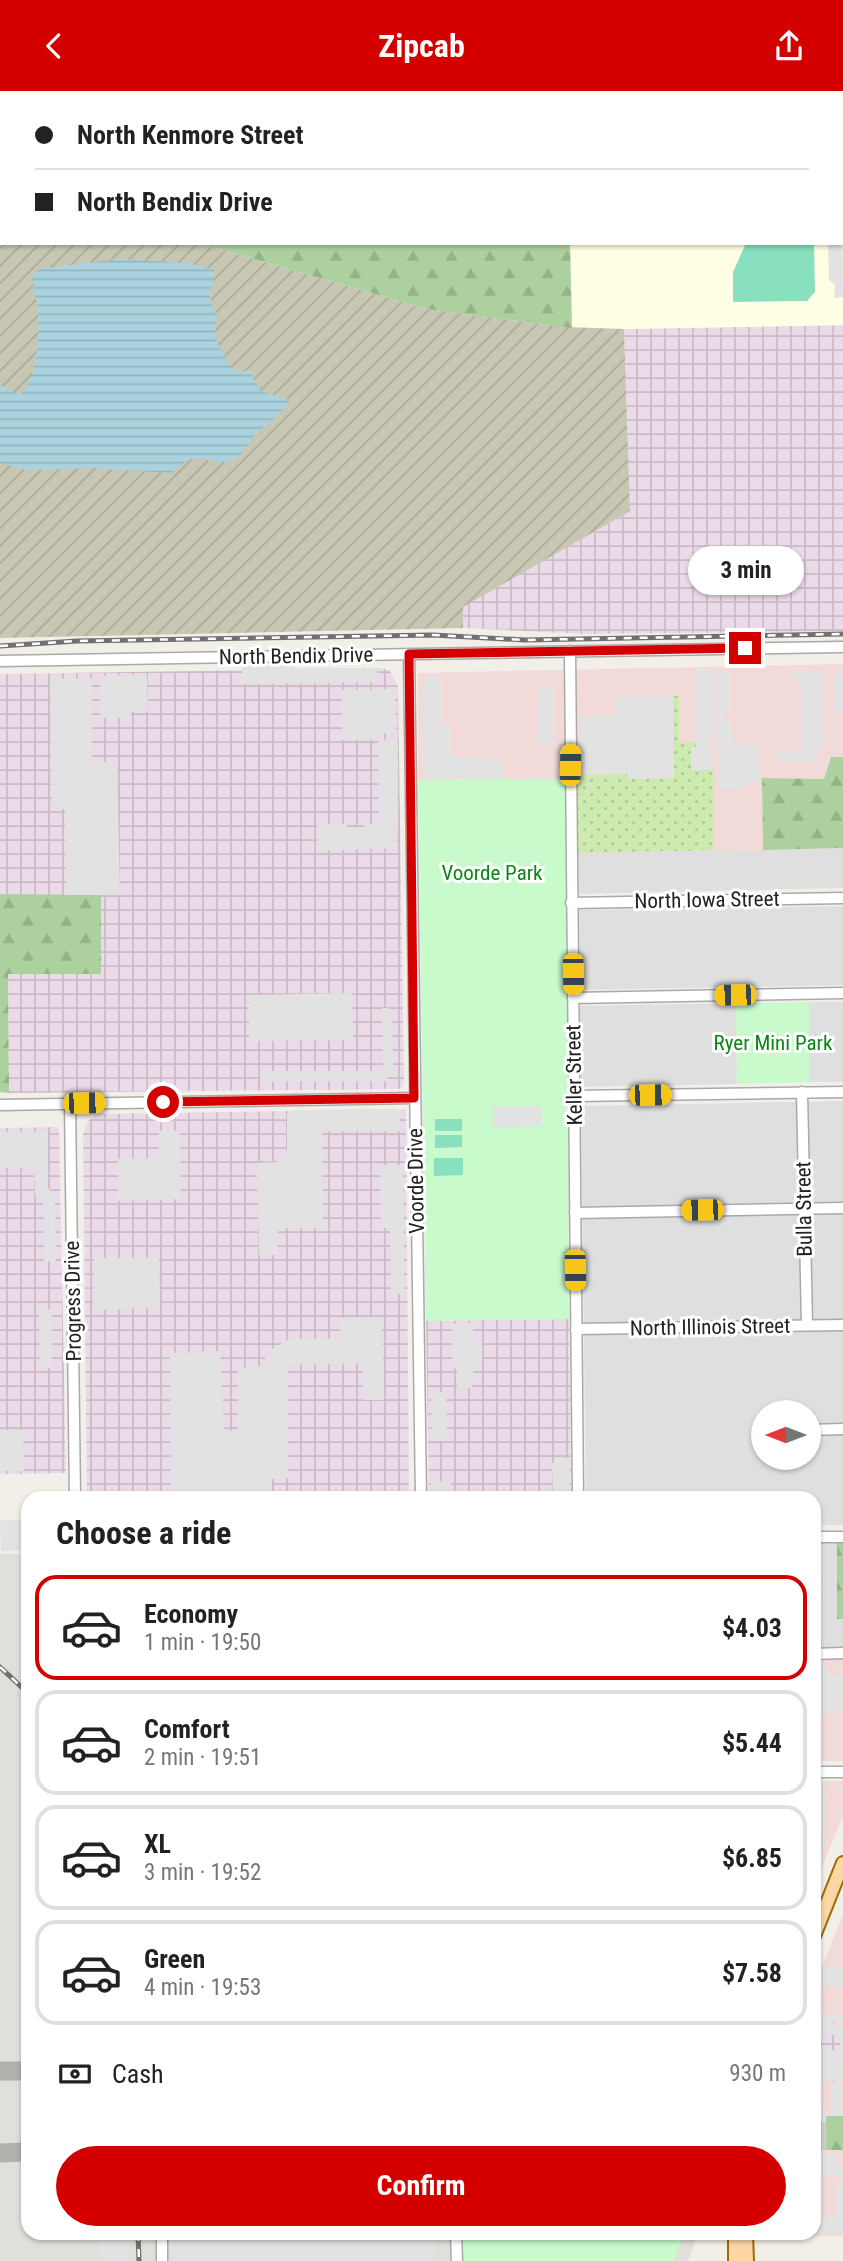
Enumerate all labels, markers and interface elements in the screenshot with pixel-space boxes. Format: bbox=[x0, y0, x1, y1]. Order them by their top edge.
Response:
icon: back bbox=[35, 27, 73, 65]
text: Zipcab bbox=[378, 27, 465, 65]
icon: share bbox=[770, 27, 808, 65]
text: North Kenmore Street bbox=[77, 120, 303, 150]
text: North Bendix Drive bbox=[77, 187, 273, 217]
callout: 3 min bbox=[687, 547, 803, 595]
text: 3 min bbox=[720, 557, 772, 584]
route end bbox=[729, 632, 761, 664]
street label: North Bendix Drive bbox=[219, 643, 373, 669]
car bbox=[560, 744, 581, 786]
park label: Voorde Park bbox=[441, 861, 543, 885]
street label: North Iowa Street bbox=[634, 887, 780, 913]
car bbox=[563, 953, 584, 995]
car bbox=[714, 984, 757, 1006]
street label: Keller Street bbox=[561, 1024, 587, 1126]
park label: Ryer Mini Park bbox=[714, 1031, 833, 1055]
car bbox=[629, 1084, 672, 1106]
route start bbox=[147, 1086, 179, 1118]
car bbox=[63, 1092, 106, 1114]
street label: Voorde Drive bbox=[403, 1128, 429, 1234]
street label: Bulla Street bbox=[791, 1161, 817, 1257]
car bbox=[681, 1199, 724, 1221]
street label: Progress Drive bbox=[60, 1240, 86, 1362]
car bbox=[565, 1249, 586, 1291]
street label: North Illinois Street bbox=[630, 1314, 790, 1340]
north arrow bbox=[751, 1400, 821, 1470]
map controls bbox=[751, 1400, 821, 1470]
text: Choose a ride bbox=[56, 1514, 231, 1552]
icon: car bbox=[60, 1596, 123, 1659]
text: Economy bbox=[144, 1599, 238, 1629]
text: $4.03 bbox=[722, 1613, 782, 1643]
text: 1 min · 19:50 bbox=[144, 1629, 261, 1656]
icon: car bbox=[60, 1711, 123, 1774]
text: Comfort bbox=[144, 1714, 230, 1744]
text: $5.44 bbox=[722, 1728, 782, 1758]
text: 2 min · 19:51 bbox=[144, 1744, 261, 1771]
icon: car bbox=[60, 1826, 123, 1889]
text: XL bbox=[144, 1829, 171, 1859]
text: $6.85 bbox=[722, 1843, 782, 1873]
text: 3 min · 19:52 bbox=[144, 1859, 261, 1886]
icon: car bbox=[60, 1941, 123, 2004]
text: Green bbox=[144, 1944, 205, 1974]
text: $7.58 bbox=[722, 1958, 782, 1988]
text: 4 min · 19:53 bbox=[144, 1974, 261, 2001]
icon: cash bbox=[56, 2055, 94, 2093]
text: Cash bbox=[112, 2059, 164, 2089]
text: 930 m bbox=[729, 2060, 786, 2087]
button: Confirm bbox=[56, 2146, 786, 2226]

